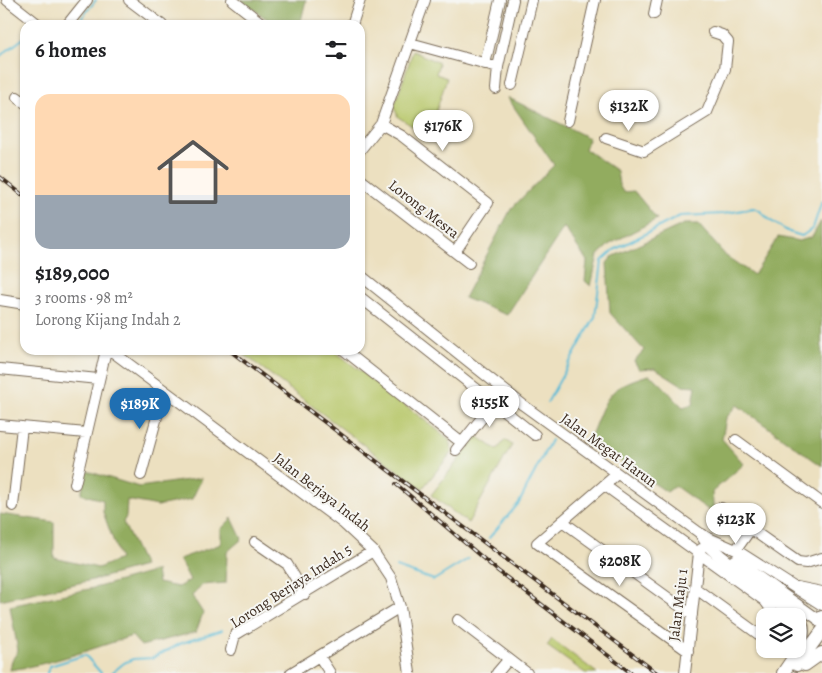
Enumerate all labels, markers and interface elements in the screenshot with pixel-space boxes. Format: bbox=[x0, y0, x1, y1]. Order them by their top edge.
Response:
text: 6 homes bbox=[35, 36, 107, 64]
icon: filters bbox=[322, 36, 350, 64]
pin: $132K bbox=[594, 90, 664, 132]
text: $132K bbox=[610, 95, 648, 117]
pin: $176K bbox=[408, 110, 478, 152]
text: $176K bbox=[424, 115, 462, 137]
icon: home bbox=[148, 127, 238, 217]
street label: Lorong Mesra bbox=[385, 175, 463, 243]
text: $189,000 bbox=[35, 259, 109, 287]
text: 3 rooms · 98 m² bbox=[35, 287, 133, 309]
text: Lorong Kijang Indah 2 bbox=[35, 309, 181, 331]
pin: $155K bbox=[455, 386, 525, 428]
pin: $189K bbox=[105, 388, 175, 430]
text: $155K bbox=[471, 391, 509, 413]
text: $189K bbox=[121, 393, 159, 415]
street label: Jalan Megat Harun bbox=[557, 408, 661, 492]
street label: Jalan Berjaya Indah bbox=[269, 448, 375, 536]
pin: $123K bbox=[701, 502, 771, 545]
text: $123K bbox=[717, 508, 755, 530]
street label: Lorong Berjaya Indah 5 bbox=[226, 539, 356, 633]
pin: $208K bbox=[585, 544, 655, 587]
text: $208K bbox=[599, 550, 641, 572]
street label: Jalan Maju 1 bbox=[664, 568, 692, 642]
map controls bbox=[756, 608, 806, 658]
button: layers bbox=[756, 608, 806, 658]

